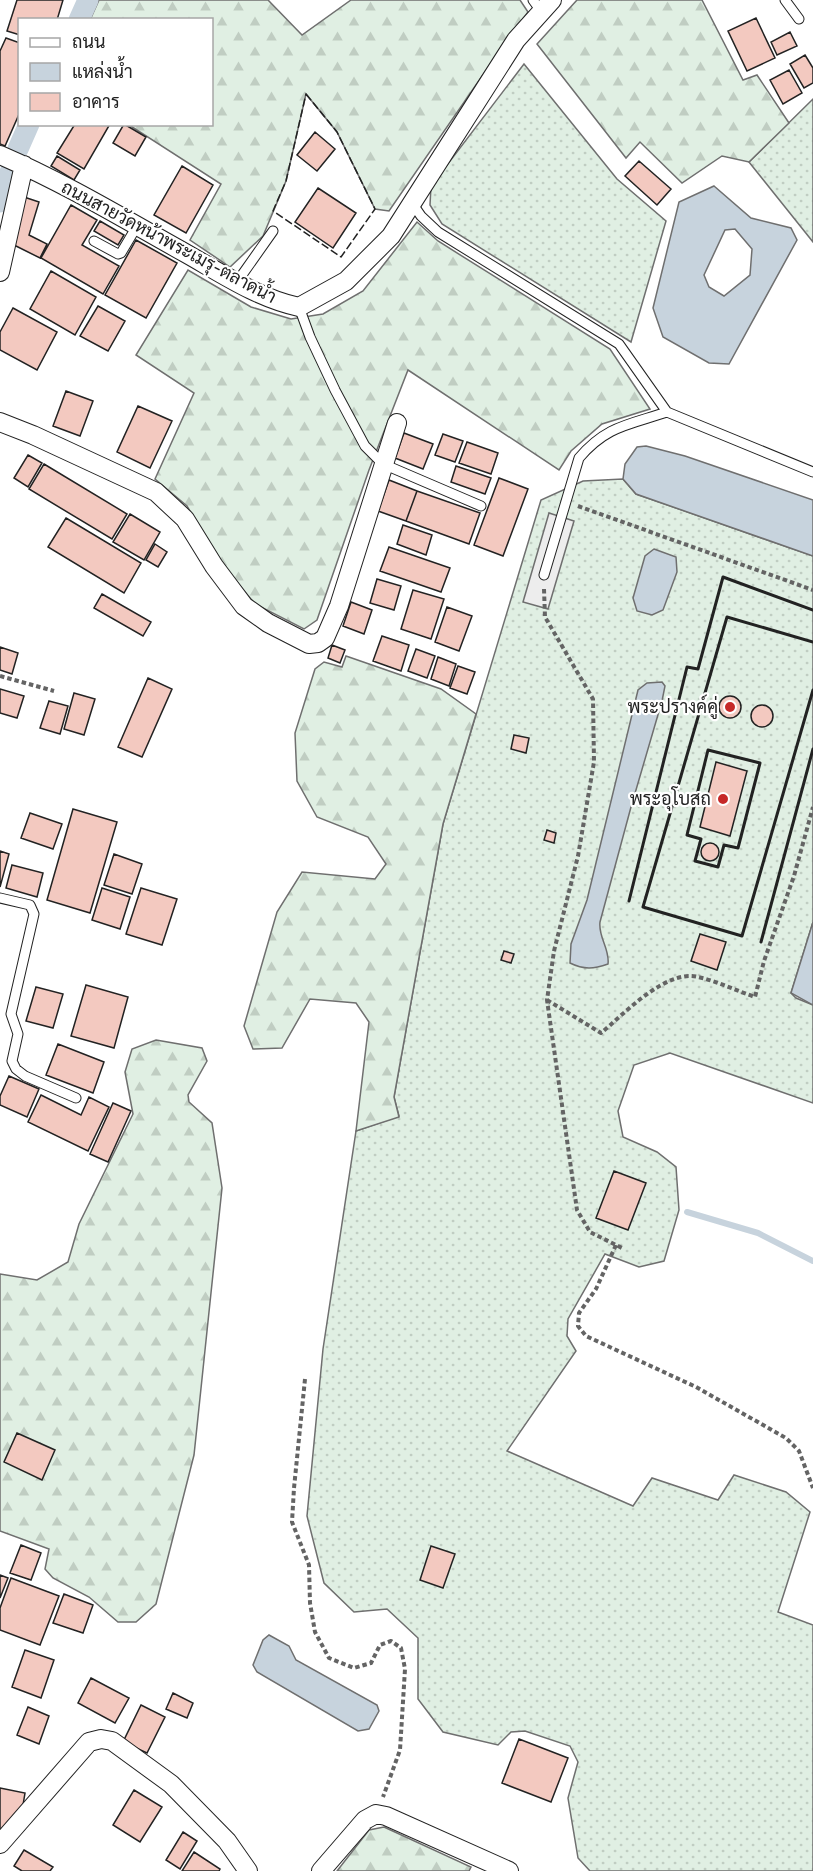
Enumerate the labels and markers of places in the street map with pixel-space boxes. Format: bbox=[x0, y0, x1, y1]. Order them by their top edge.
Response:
place label: พระปรางค์คู่ bbox=[628, 694, 718, 720]
marker: พระปรางค์คู่ bbox=[723, 700, 737, 714]
place label: พระอุโบสถ bbox=[630, 786, 711, 811]
marker: พระอุโบสถ bbox=[716, 792, 730, 806]

